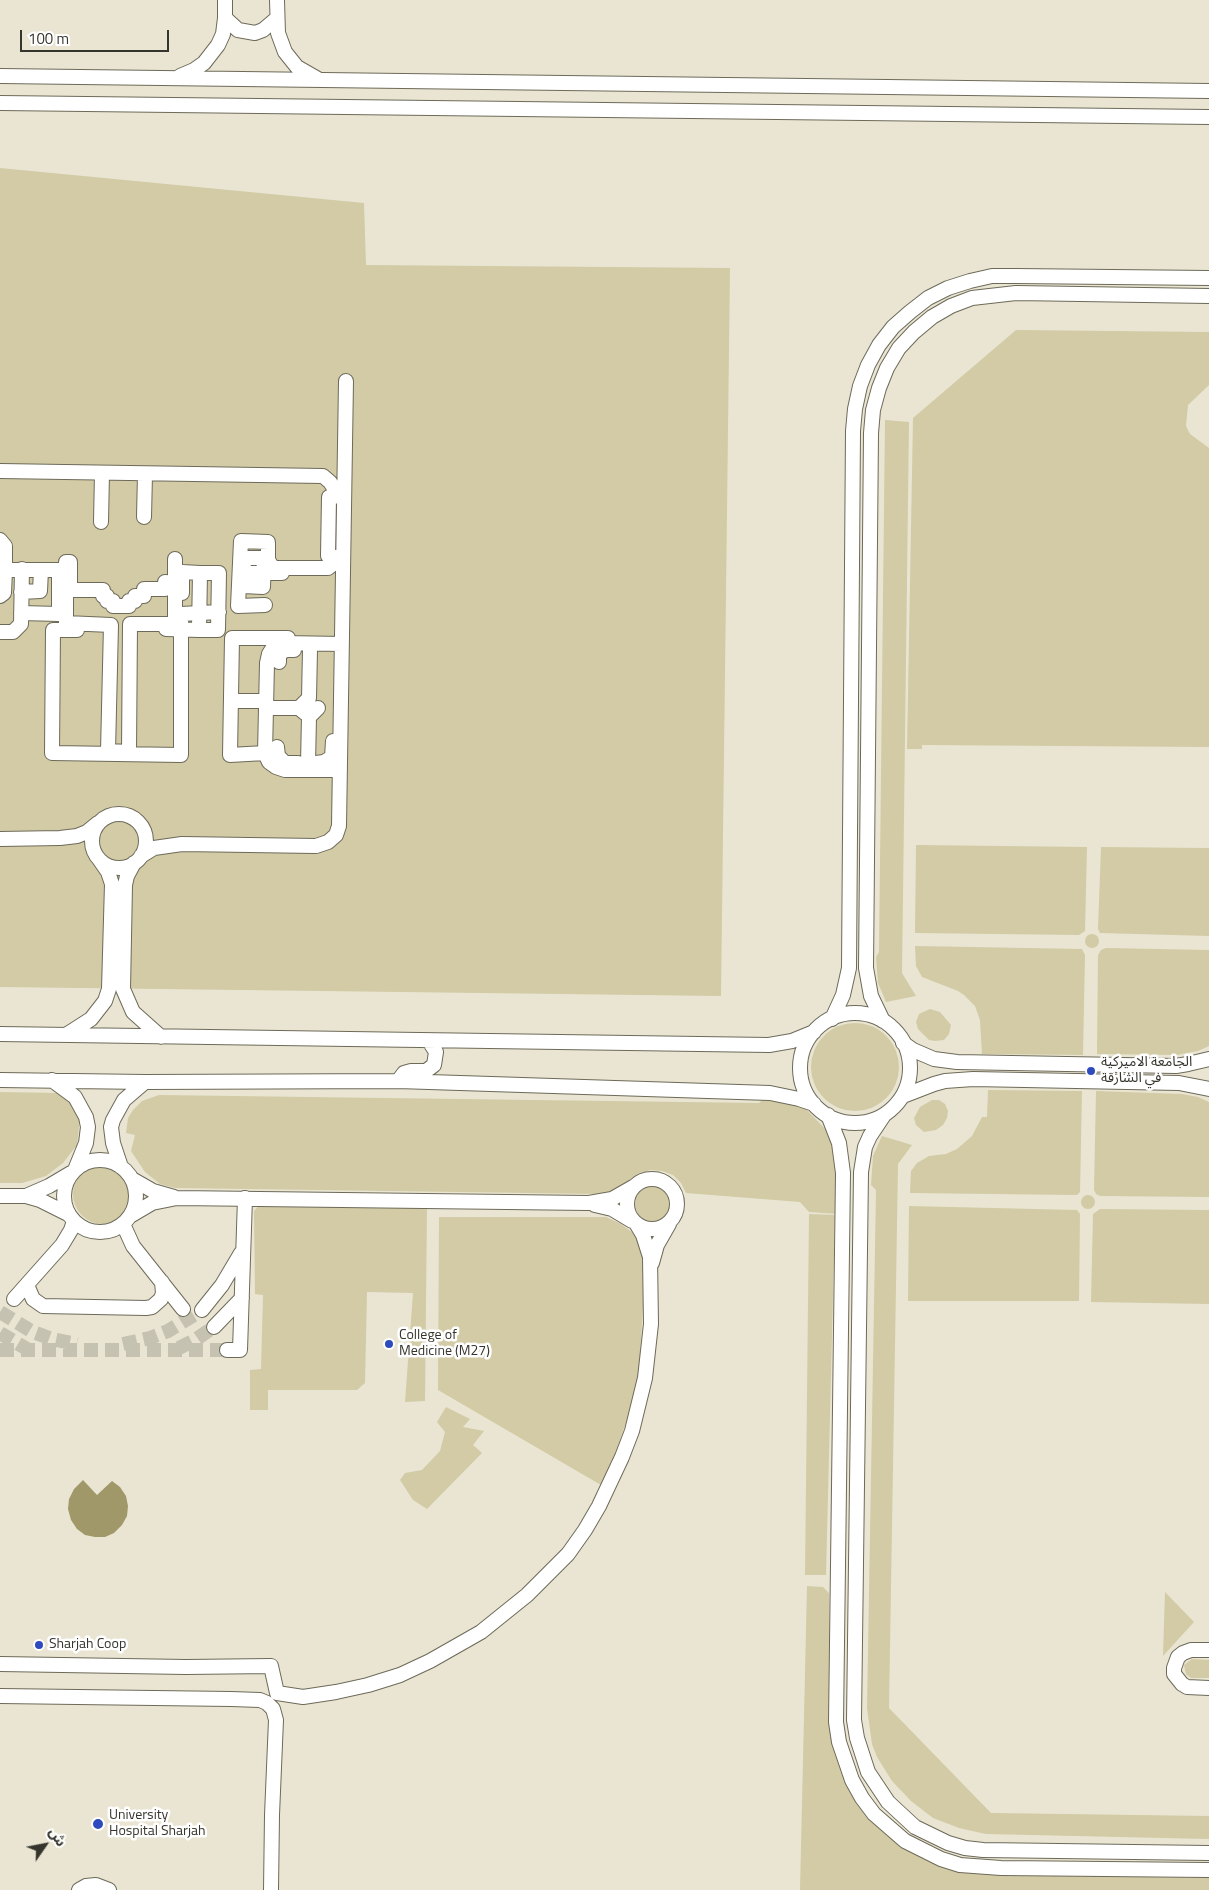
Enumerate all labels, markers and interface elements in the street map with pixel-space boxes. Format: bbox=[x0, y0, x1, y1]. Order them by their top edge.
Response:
scale bar bbox=[22, 20, 171, 52]
text: 100 m bbox=[28, 27, 69, 50]
place label: الجامعة الاميركية في الشارقة bbox=[1101, 1055, 1192, 1088]
marker: الجامعة الاميركية في الشارقة bbox=[1085, 1065, 1097, 1077]
place label: College of Medicine (M27) bbox=[399, 1328, 490, 1360]
marker: College of Medicine (M27) bbox=[383, 1338, 395, 1350]
place label: Sharjah Coop bbox=[49, 1637, 126, 1653]
marker: Sharjah Coop bbox=[33, 1639, 45, 1651]
place label: University Hospital Sharjah bbox=[109, 1808, 206, 1840]
marker: University Hospital Sharjah bbox=[91, 1817, 105, 1831]
north arrow bbox=[20, 1820, 70, 1870]
text: ش bbox=[44, 1823, 72, 1850]

